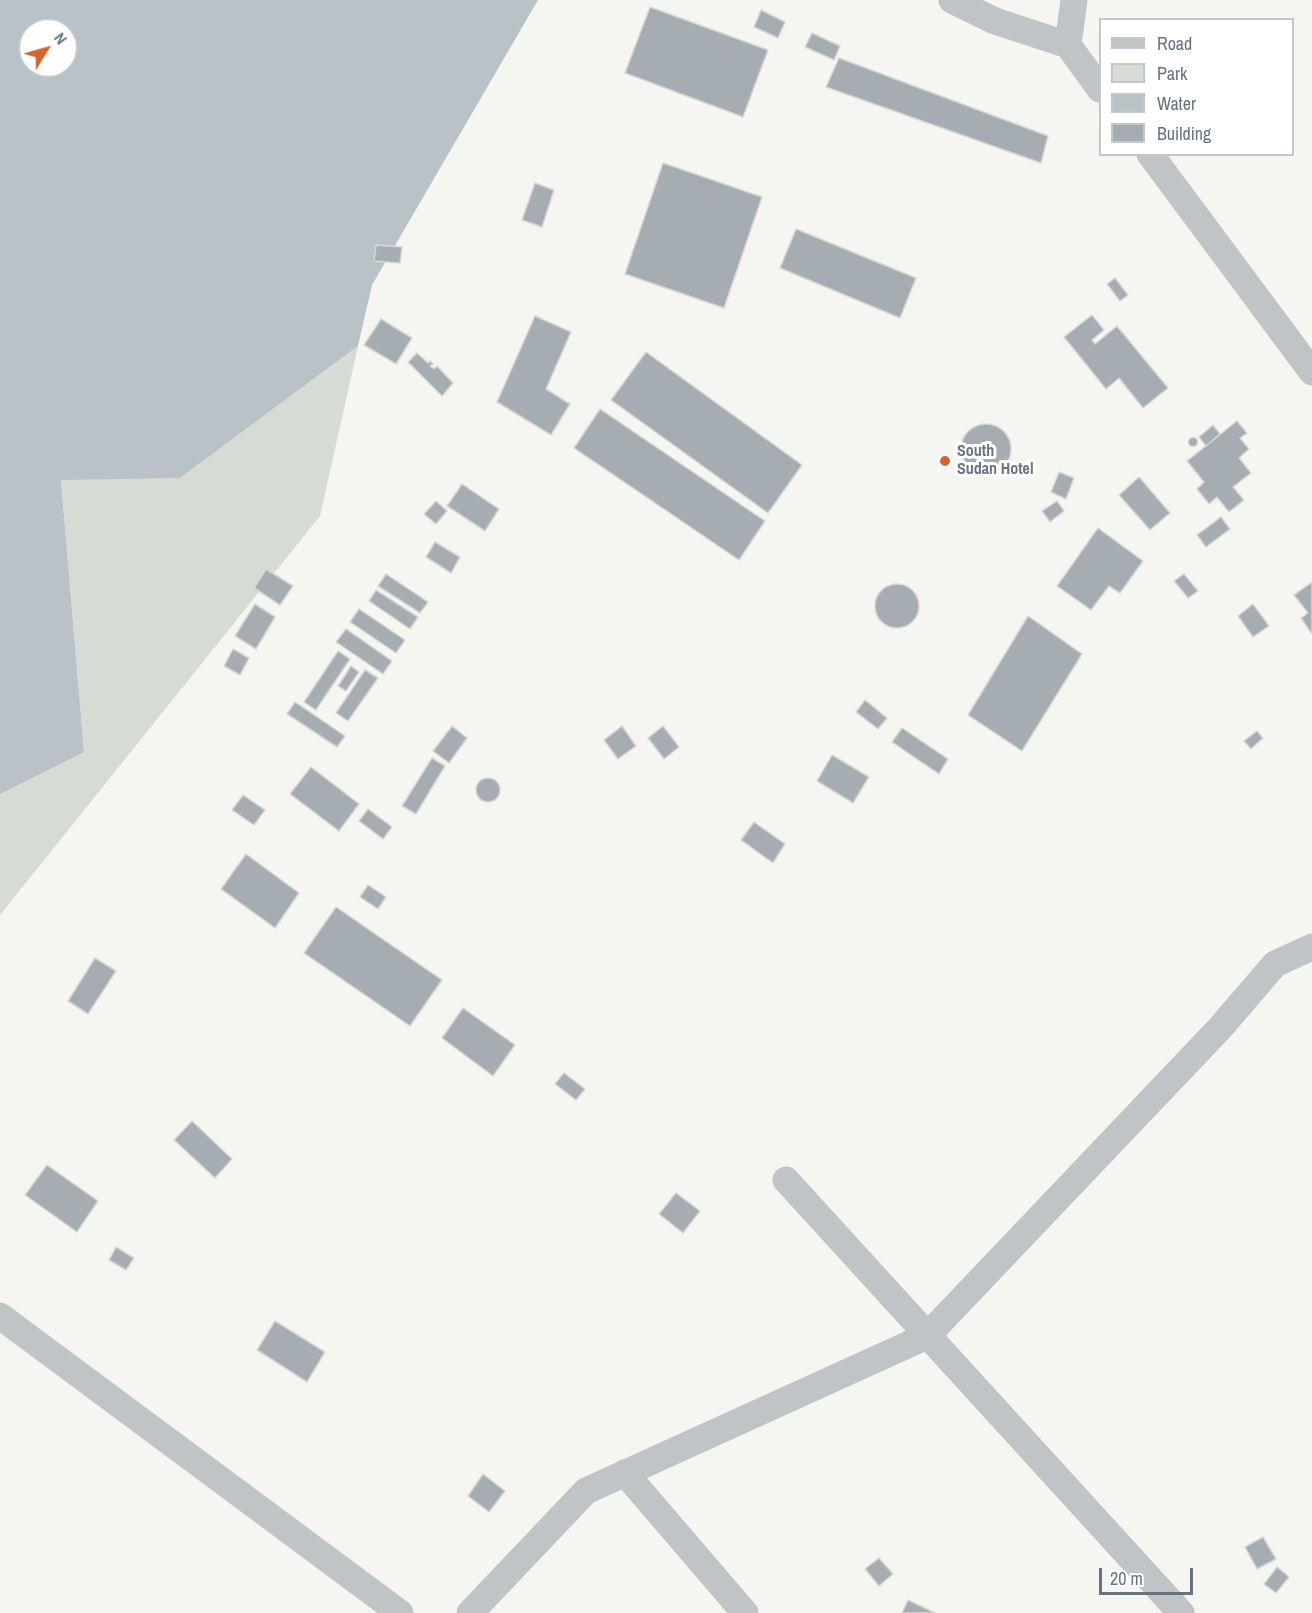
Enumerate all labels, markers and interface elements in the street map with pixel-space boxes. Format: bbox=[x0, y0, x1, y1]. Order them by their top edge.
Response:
north arrow bbox=[18, 18, 78, 78]
legend bbox=[1099, 18, 1294, 156]
text: N bbox=[49, 28, 72, 49]
text: Road bbox=[1157, 31, 1192, 56]
text: Park bbox=[1157, 61, 1187, 86]
text: Water bbox=[1157, 91, 1196, 116]
text: Building bbox=[1157, 121, 1211, 146]
place label: South Sudan Hotel bbox=[957, 442, 1034, 480]
marker: South Sudan Hotel bbox=[938, 454, 952, 468]
scale bar bbox=[1102, 1556, 1196, 1594]
text: 20 m bbox=[1110, 1566, 1143, 1591]

